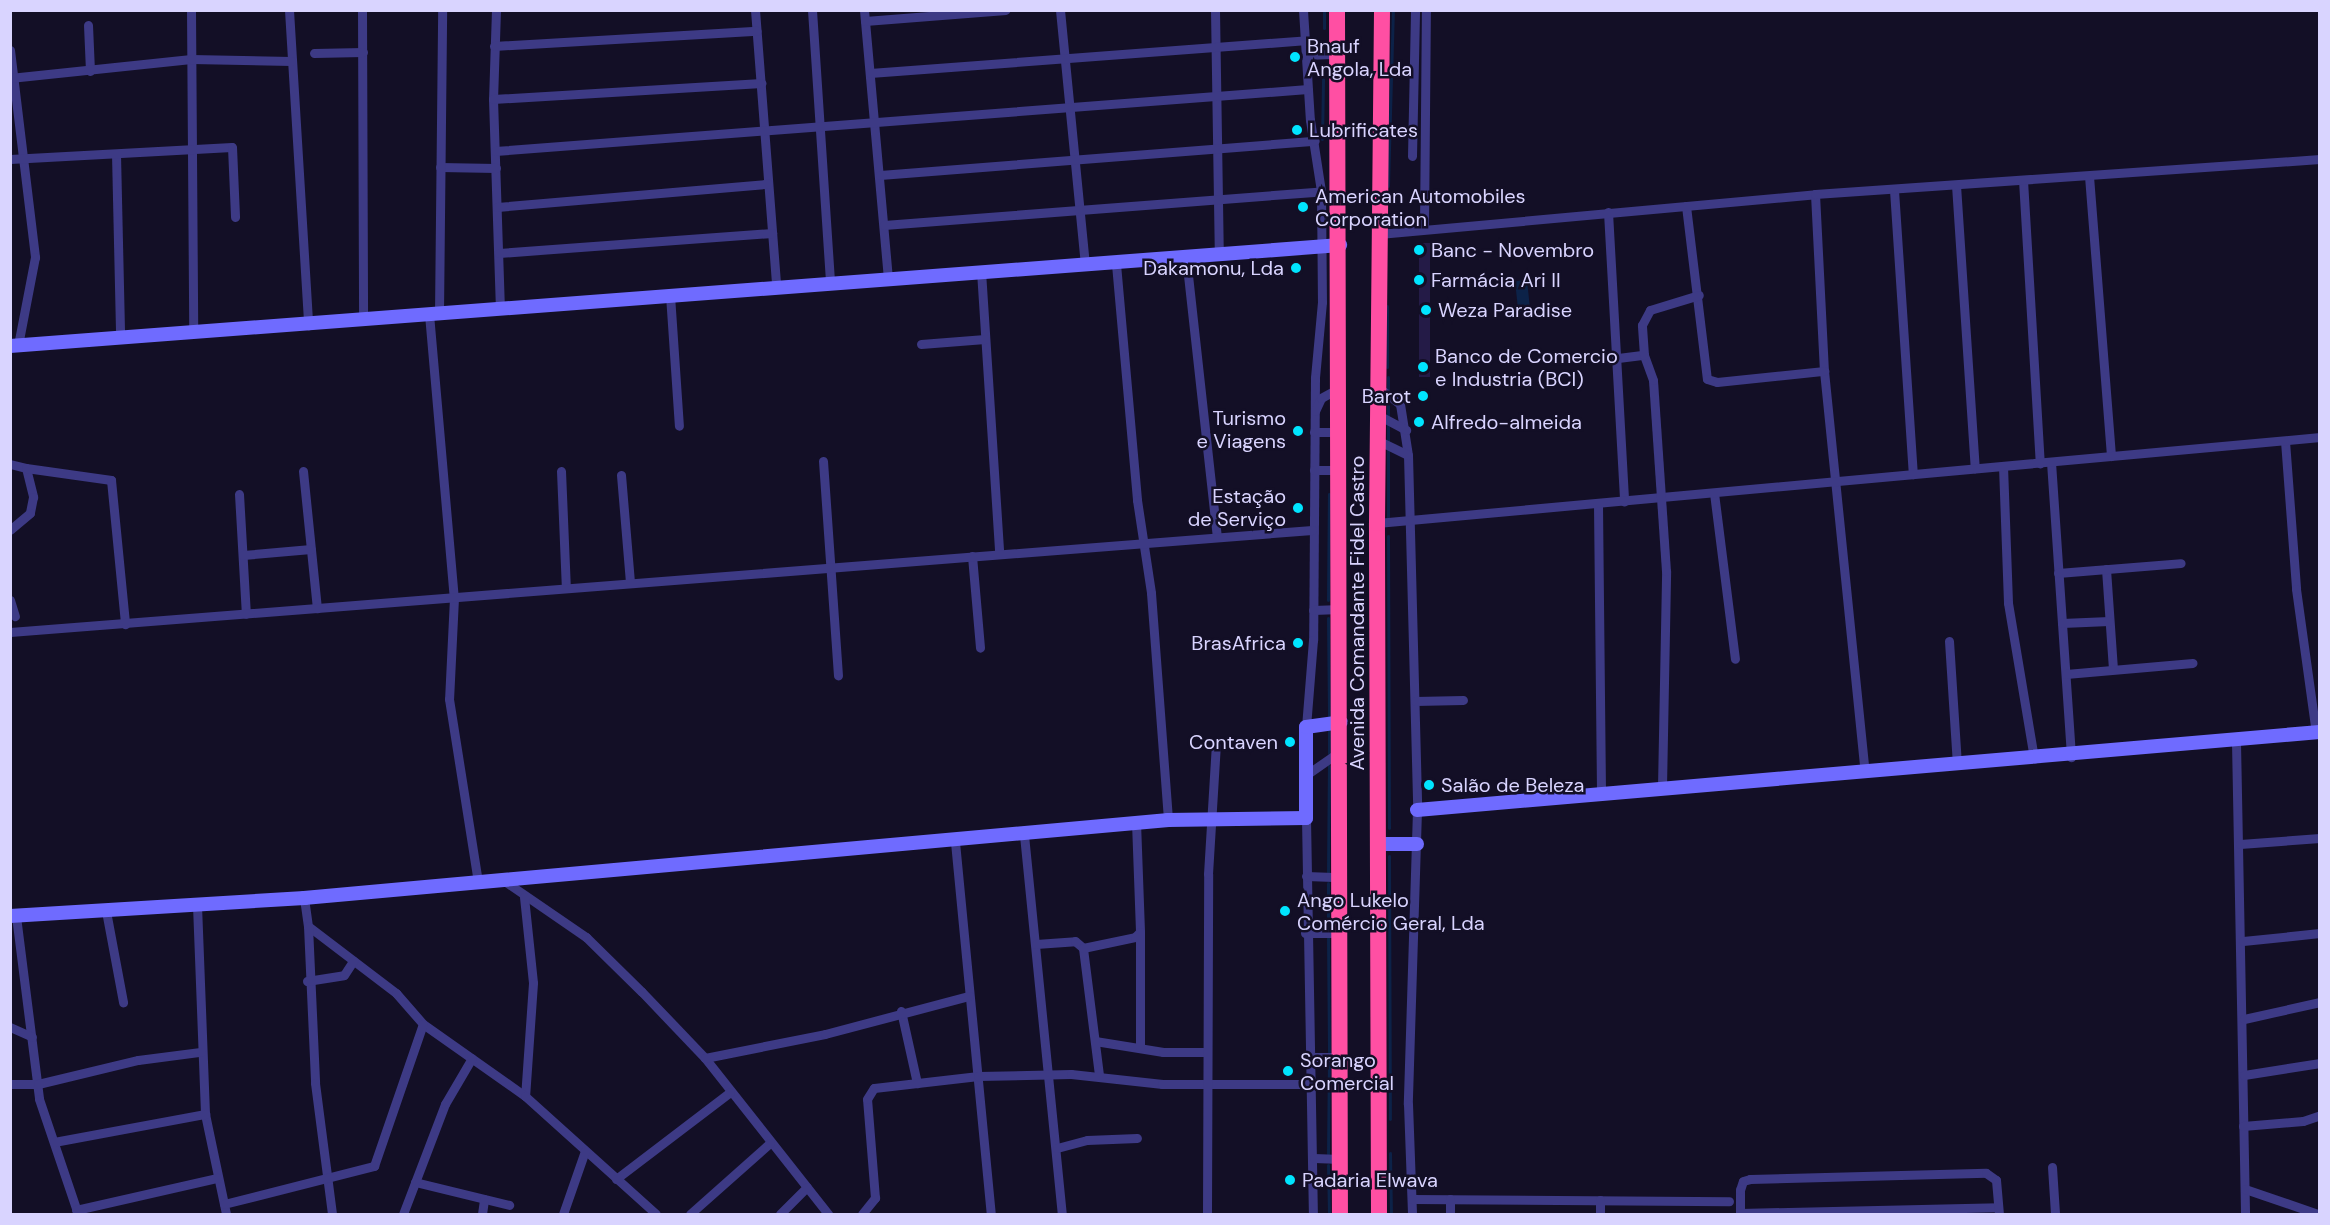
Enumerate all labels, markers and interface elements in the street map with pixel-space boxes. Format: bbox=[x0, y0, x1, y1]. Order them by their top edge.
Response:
place label: Bnauf Angola, Lda bbox=[1307, 34, 1412, 81]
marker: Bnauf Angola, Lda bbox=[1288, 50, 1302, 64]
place label: Lubrificates bbox=[1309, 118, 1418, 142]
marker: Lubrificates bbox=[1290, 123, 1304, 137]
place label: American Automobiles Corporation bbox=[1315, 184, 1526, 231]
marker: American Automobiles Corporation bbox=[1296, 200, 1310, 214]
place label: Banc - Novembro bbox=[1431, 238, 1594, 262]
marker: Banc - Novembro bbox=[1412, 243, 1426, 257]
place label: Dakamonu, Lda bbox=[1143, 256, 1284, 280]
marker: Dakamonu, Lda bbox=[1289, 261, 1303, 275]
place label: Farmácia Ari II bbox=[1431, 268, 1561, 292]
marker: Farmácia Ari II bbox=[1412, 273, 1426, 287]
place label: Weza Paradise bbox=[1438, 298, 1572, 322]
marker: Weza Paradise bbox=[1419, 303, 1433, 317]
place label: Banco de Comercio e Industria (BCI) bbox=[1435, 344, 1618, 391]
marker: Banco de Comercio e Industria (BCI) bbox=[1416, 360, 1430, 374]
place label: Barot bbox=[1362, 384, 1411, 408]
marker: Barot bbox=[1416, 389, 1430, 403]
place label: Turismo e Viagens bbox=[1197, 407, 1286, 454]
place label: Alfredo-almeida bbox=[1431, 410, 1582, 434]
marker: Alfredo-almeida bbox=[1412, 415, 1426, 429]
marker: Turismo e Viagens bbox=[1291, 424, 1305, 438]
street label: Avenida Comandante Fidel Castro bbox=[1345, 456, 1369, 770]
place label: Estação de Serviço bbox=[1188, 484, 1286, 531]
marker: Estação de Serviço bbox=[1291, 501, 1305, 515]
place label: BrasAfrica bbox=[1191, 631, 1286, 655]
marker: BrasAfrica bbox=[1291, 636, 1305, 650]
place label: Contaven bbox=[1189, 730, 1278, 754]
marker: Contaven bbox=[1283, 735, 1297, 749]
place label: Salão de Beleza bbox=[1441, 773, 1584, 797]
marker: Salão de Beleza bbox=[1422, 778, 1436, 792]
place label: Ango Lukelo Comércio Geral, Lda bbox=[1297, 888, 1485, 935]
marker: Ango Lukelo Comércio Geral, Lda bbox=[1278, 904, 1292, 918]
place label: Sorango Comercial bbox=[1300, 1048, 1394, 1095]
marker: Sorango Comercial bbox=[1281, 1064, 1295, 1078]
place label: Padaria Elwava bbox=[1302, 1168, 1438, 1192]
marker: Padaria Elwava bbox=[1283, 1173, 1297, 1187]

